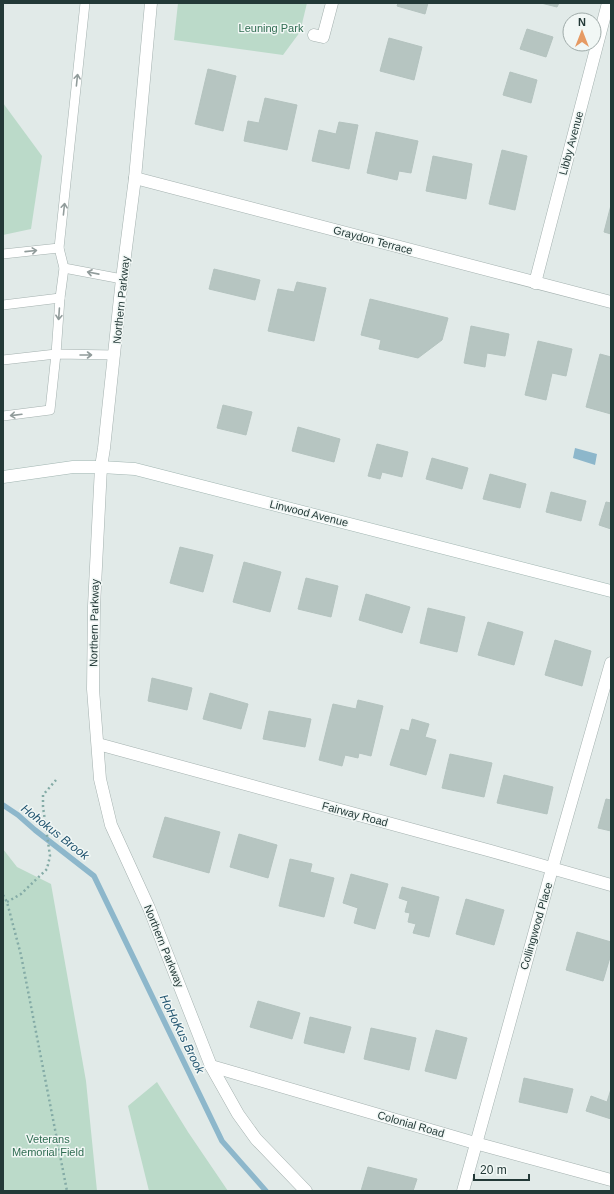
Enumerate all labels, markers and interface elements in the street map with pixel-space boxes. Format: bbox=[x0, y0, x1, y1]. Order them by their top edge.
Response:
north arrow bbox=[562, 12, 602, 52]
text: N bbox=[578, 16, 586, 28]
park label: Leuning Park bbox=[239, 22, 304, 34]
one-way arrow bbox=[73, 74, 81, 87]
street label: Libby Avenue bbox=[557, 110, 585, 176]
one-way arrow bbox=[60, 203, 67, 216]
street label: Graydon Terrace bbox=[332, 224, 414, 256]
one-way arrow bbox=[24, 247, 37, 255]
street label: Northern Parkway bbox=[110, 255, 132, 344]
one-way arrow bbox=[87, 269, 100, 277]
one-way arrow bbox=[56, 307, 63, 320]
one-way arrow bbox=[79, 351, 92, 359]
one-way arrow bbox=[10, 411, 23, 418]
street label: Linwood Avenue bbox=[268, 497, 350, 529]
street label: Northern Parkway bbox=[87, 578, 101, 667]
street label: Fairway Road bbox=[321, 799, 389, 829]
water label: Hohokus Brook bbox=[18, 801, 92, 863]
street label: Collingwood Place bbox=[518, 881, 554, 971]
street label: Northern Parkway bbox=[142, 903, 186, 990]
water label: HoHoKus Brook bbox=[157, 992, 208, 1077]
street label: Colonial Road bbox=[376, 1109, 446, 1139]
park label: Veterans Memorial Field bbox=[12, 1133, 84, 1158]
scale bar bbox=[474, 1156, 529, 1182]
text: 20 m bbox=[480, 1163, 507, 1177]

